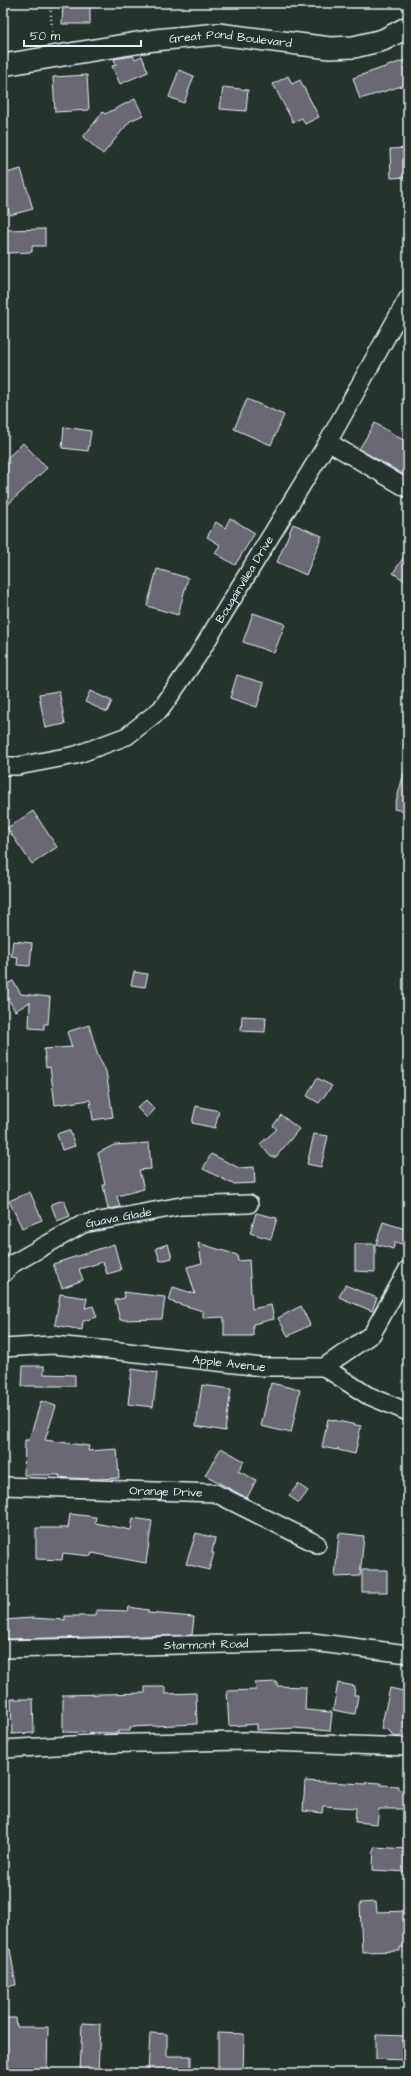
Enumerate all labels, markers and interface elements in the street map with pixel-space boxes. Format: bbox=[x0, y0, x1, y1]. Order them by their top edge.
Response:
scale bar bbox=[24, 22, 141, 48]
street label: Great Pond Boulevard bbox=[168, 26, 293, 52]
text: 50 m bbox=[30, 28, 61, 45]
street label: Bougainvillea Drive bbox=[212, 532, 278, 627]
street label: Guava Glade bbox=[84, 1203, 153, 1232]
street label: Apple Avenue bbox=[192, 1351, 266, 1376]
street label: Orange Drive bbox=[129, 1482, 203, 1502]
street label: Starmont Road bbox=[163, 1635, 248, 1654]

